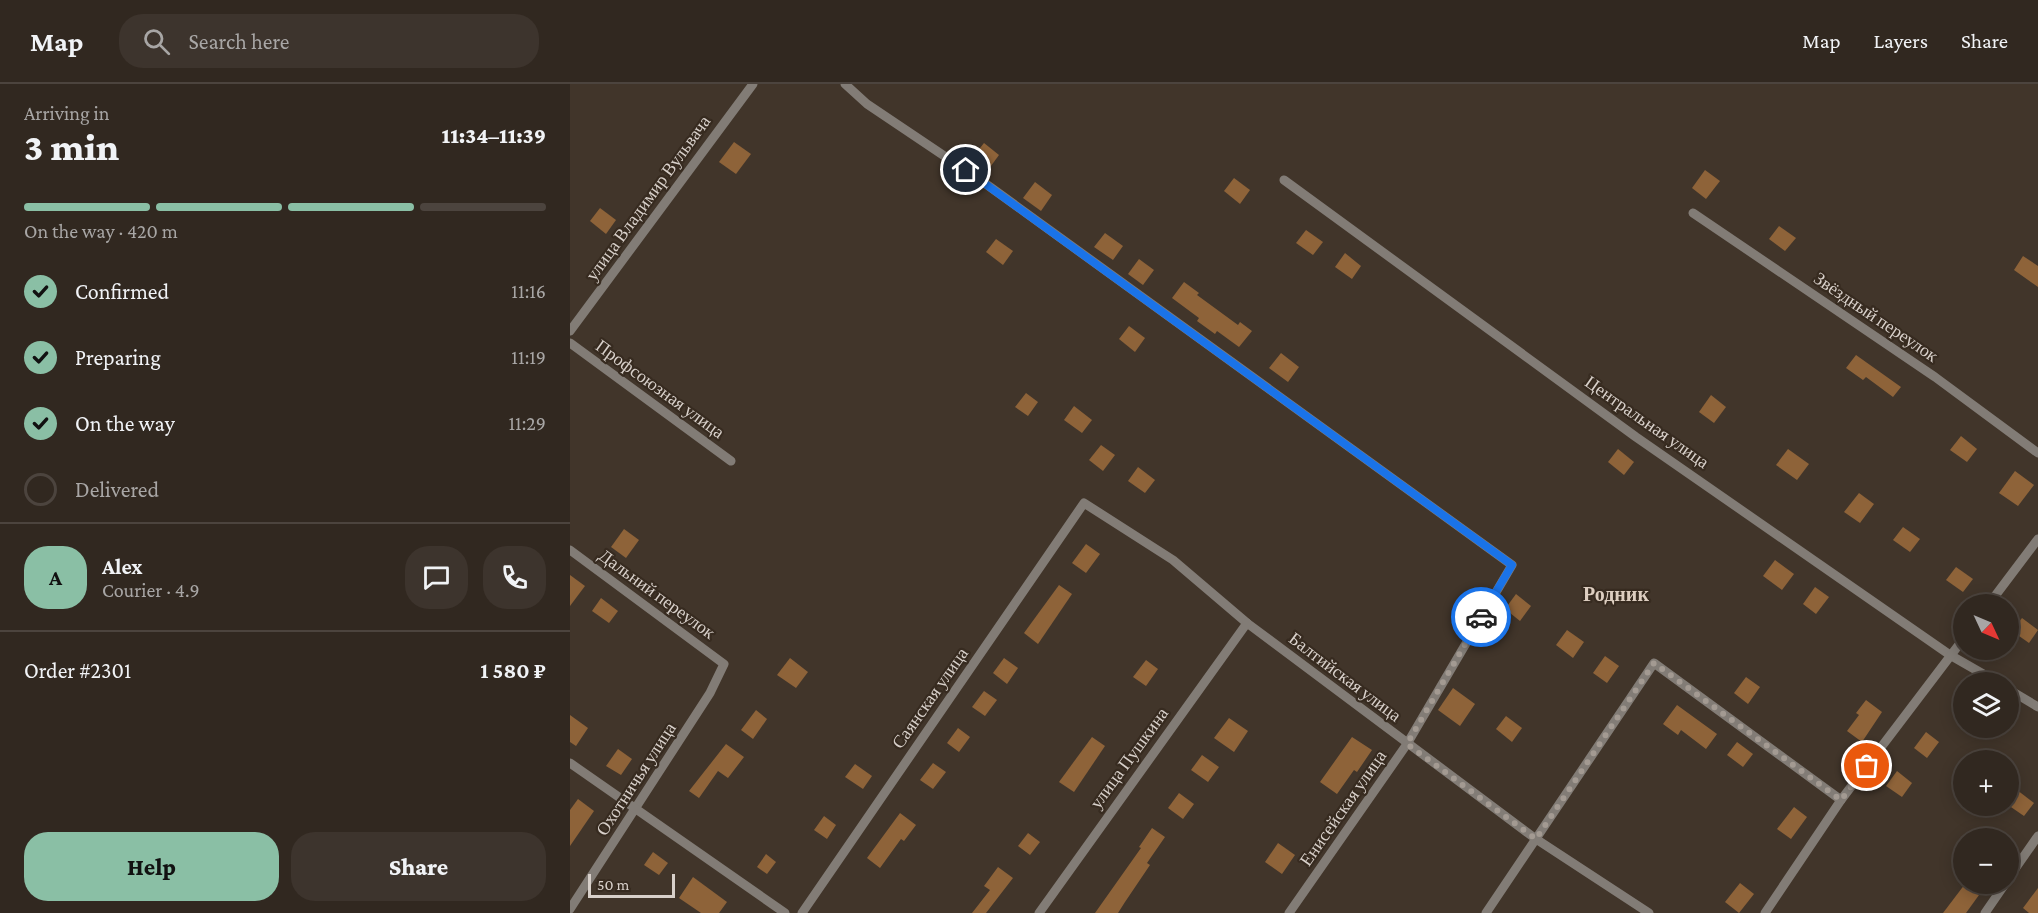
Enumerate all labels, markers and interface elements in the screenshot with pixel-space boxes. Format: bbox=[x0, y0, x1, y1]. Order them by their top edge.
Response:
search box bbox=[119, 14, 539, 68]
icon: search bbox=[140, 25, 173, 58]
text: Map bbox=[30, 26, 83, 57]
text: Search here bbox=[188, 29, 289, 54]
text: Map bbox=[1802, 29, 1841, 53]
text: Layers bbox=[1874, 29, 1928, 53]
text: Share bbox=[1961, 29, 2008, 53]
text: Arriving in bbox=[24, 102, 109, 124]
street label: улица Владимир Вульвача bbox=[582, 112, 715, 284]
text: 11:34–11:39 bbox=[442, 123, 546, 148]
text: 3 min bbox=[24, 125, 119, 168]
pin bbox=[940, 144, 991, 195]
icon: home bbox=[949, 153, 982, 186]
text: On the way · 420 m bbox=[24, 220, 178, 242]
street label: Звёздный переулок bbox=[1810, 268, 1942, 366]
icon: check bbox=[24, 275, 57, 308]
text: Confirmed bbox=[75, 279, 169, 304]
text: 11:16 bbox=[511, 280, 546, 302]
street label: Профсоюзная улица bbox=[592, 336, 728, 442]
icon: check bbox=[24, 341, 57, 374]
text: Preparing bbox=[75, 345, 161, 370]
text: 11:19 bbox=[511, 346, 546, 368]
street label: Центральная улица bbox=[1581, 372, 1713, 472]
icon: check bbox=[24, 407, 57, 440]
text: On the way bbox=[75, 411, 175, 436]
text: 11:29 bbox=[508, 412, 546, 434]
text: Delivered bbox=[75, 477, 159, 502]
street label: Дальний переулок bbox=[595, 545, 719, 643]
button: chat bbox=[405, 546, 468, 609]
button: phone bbox=[483, 546, 546, 609]
text: Alex bbox=[102, 554, 143, 579]
text: A bbox=[49, 565, 62, 590]
text: Courier · 4.9 bbox=[102, 579, 200, 601]
district label: Родник bbox=[1583, 583, 1649, 605]
courier bbox=[1451, 587, 1511, 647]
north arrow bbox=[1953, 594, 2019, 660]
map controls bbox=[1953, 594, 2019, 894]
icon: car bbox=[1465, 601, 1498, 634]
street label: Балтийская улица bbox=[1285, 628, 1405, 726]
street label: Саянская улица bbox=[888, 644, 972, 752]
text: Order #2301 bbox=[24, 658, 131, 683]
text: 1 580 ₽ bbox=[480, 658, 546, 683]
button: layers bbox=[1953, 672, 2019, 738]
street label: улица Пушкина bbox=[1086, 704, 1172, 812]
street label: Охотничья улица bbox=[592, 719, 680, 839]
pin bbox=[1841, 740, 1892, 791]
street label: Енисейская улица bbox=[1296, 746, 1390, 870]
icon: bag bbox=[1850, 749, 1883, 782]
button: + bbox=[1953, 750, 2019, 816]
button: − bbox=[1953, 828, 2019, 894]
button: Help bbox=[24, 832, 279, 901]
button: Share bbox=[291, 832, 546, 901]
scale bar bbox=[588, 871, 675, 898]
text: 50 m bbox=[597, 876, 629, 893]

